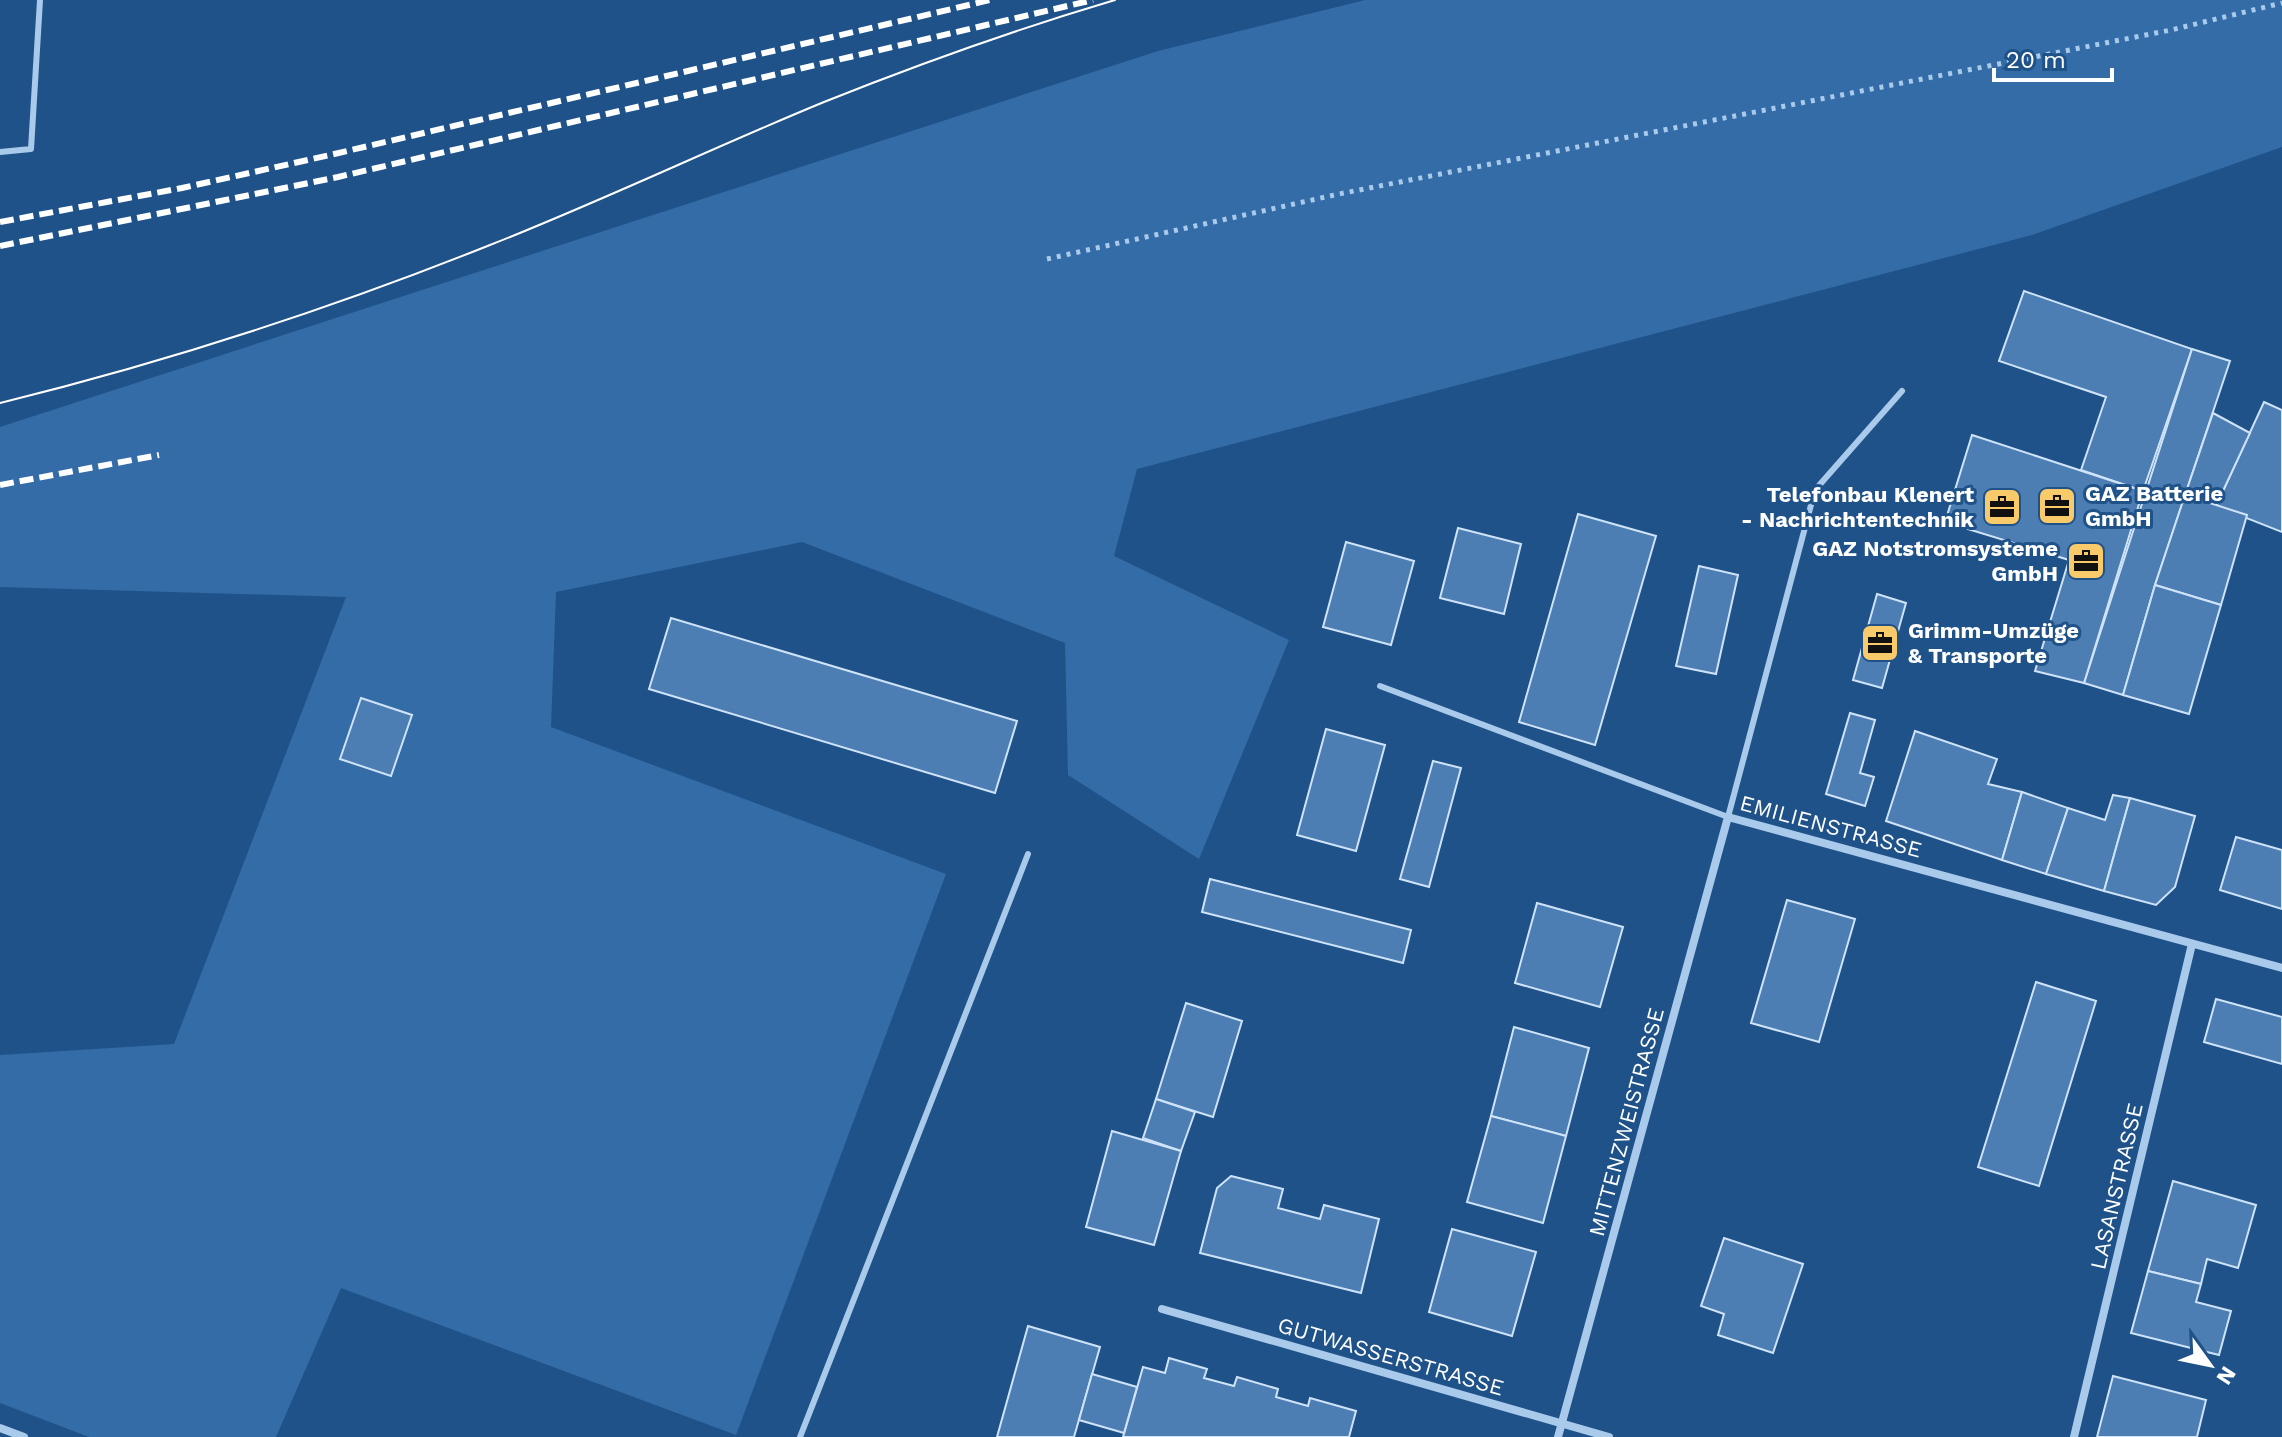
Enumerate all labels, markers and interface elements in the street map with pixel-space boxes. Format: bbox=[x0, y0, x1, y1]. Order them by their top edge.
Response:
scale bar bbox=[1994, 32, 2112, 82]
text: 20 m bbox=[2006, 46, 2066, 74]
place label: GAZ Batterie GmbH bbox=[2085, 481, 2223, 531]
place label: Telefonbau Klenert - Nachrichtentechnik bbox=[1741, 482, 1974, 532]
office icon: GAZ Batterie GmbH bbox=[2036, 485, 2078, 527]
office icon: Telefonbau Klenert - Nachrichtentechnik bbox=[1981, 486, 2023, 528]
place label: GAZ Notstromsysteme GmbH bbox=[1812, 536, 2058, 586]
office icon: GAZ Notstromsysteme GmbH bbox=[2065, 540, 2107, 582]
place label: Grimm-Umzüge & Transporte bbox=[1908, 618, 2079, 668]
office icon: Grimm-Umzüge & Transporte bbox=[1859, 622, 1901, 664]
street label: EMILIENSTRASSE bbox=[1737, 790, 1924, 863]
street label: MITTENZWEISTRASSE bbox=[1584, 1005, 1669, 1239]
street label: LASANSTRASSE bbox=[2085, 1100, 2148, 1272]
street label: GUTWASSERSTRASSE bbox=[1275, 1312, 1507, 1401]
north arrow bbox=[2170, 1325, 2250, 1405]
text: N bbox=[2211, 1362, 2241, 1389]

